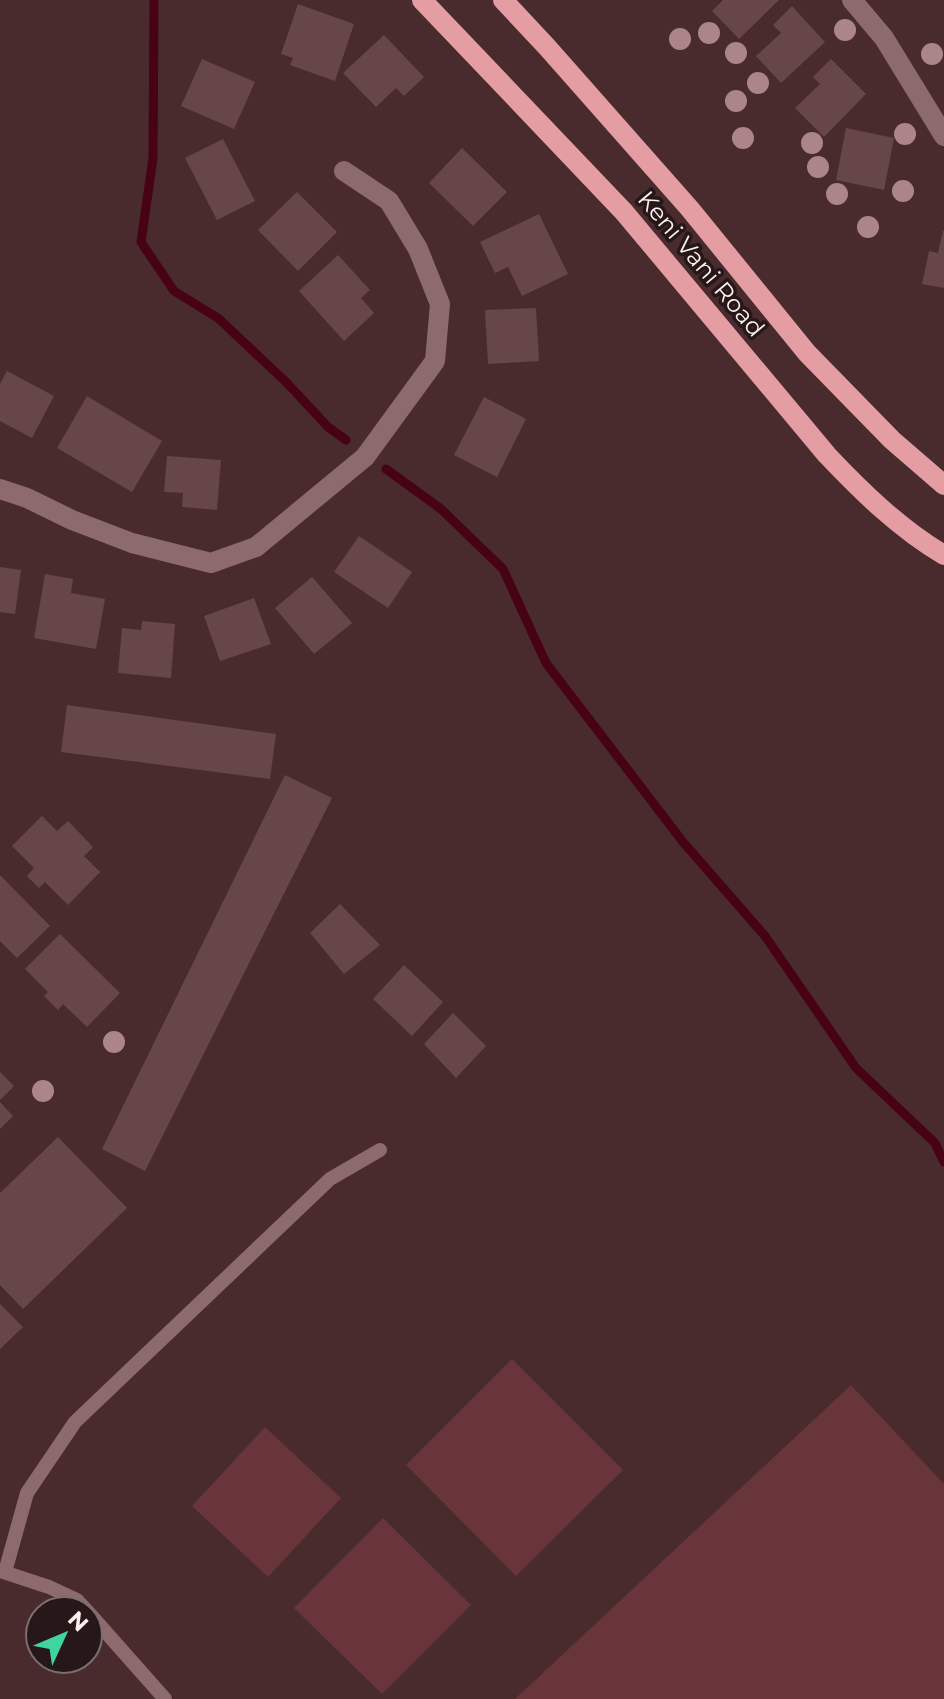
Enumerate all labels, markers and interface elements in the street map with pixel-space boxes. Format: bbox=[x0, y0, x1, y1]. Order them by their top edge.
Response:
street label: Keni Vani Road bbox=[632, 185, 771, 342]
north arrow bbox=[24, 1595, 104, 1675]
text: N bbox=[62, 1606, 94, 1637]

